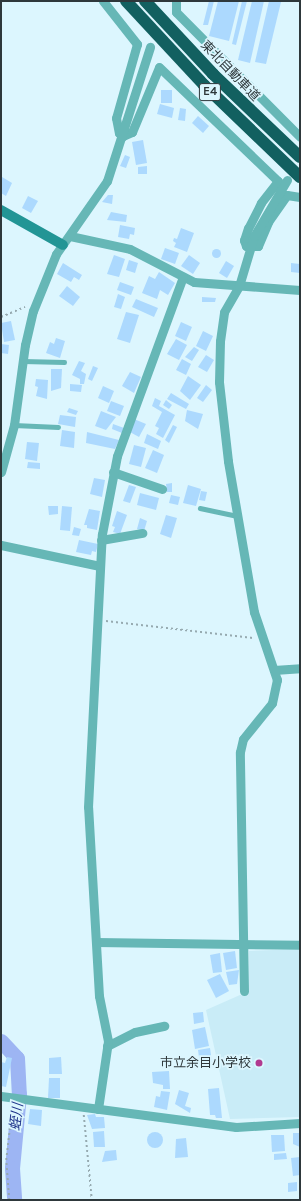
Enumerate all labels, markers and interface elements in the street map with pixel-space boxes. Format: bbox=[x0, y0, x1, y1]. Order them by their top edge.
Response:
street label: 東北自動車道 bbox=[197, 38, 263, 104]
road number: E4 bbox=[198, 82, 222, 102]
place label: 市立余目小学校 bbox=[160, 1055, 251, 1071]
marker: 市立余目小学校 bbox=[254, 1058, 264, 1068]
water label: 蛭川 bbox=[7, 1102, 27, 1132]

